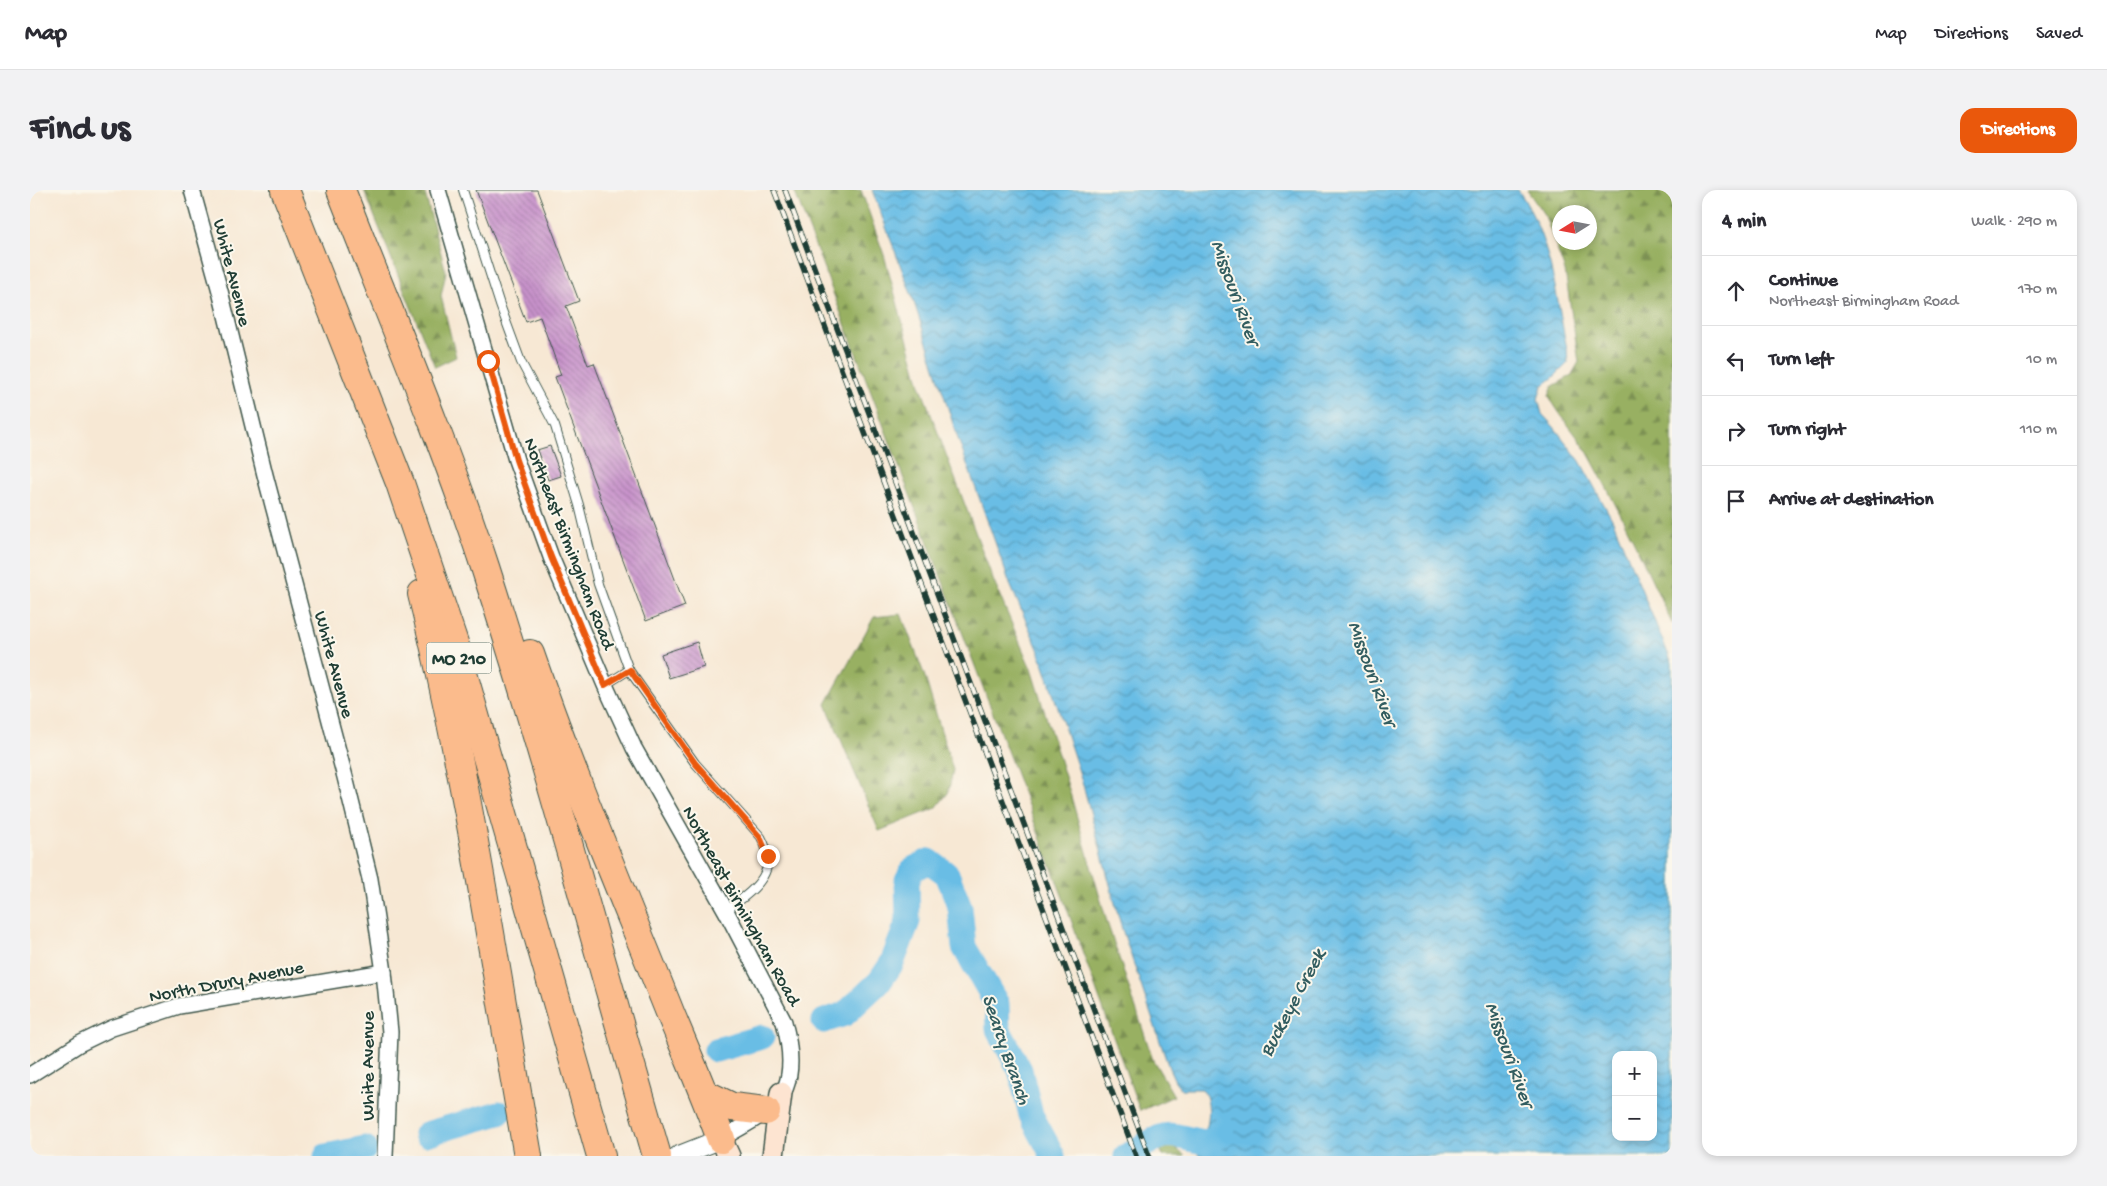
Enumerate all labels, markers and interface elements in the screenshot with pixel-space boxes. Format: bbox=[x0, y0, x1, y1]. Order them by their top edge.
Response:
text: Map bbox=[25, 20, 67, 49]
text: Map bbox=[1875, 24, 1907, 45]
text: Directions bbox=[1935, 24, 2008, 45]
text: Saved bbox=[2036, 24, 2082, 45]
button: Directions bbox=[1960, 108, 2077, 153]
text: Find us bbox=[30, 110, 130, 151]
north arrow bbox=[1552, 205, 1597, 250]
text: 4 min bbox=[1722, 210, 1766, 235]
text: Walk · 290 m bbox=[1971, 213, 2057, 232]
street label: White Avenue bbox=[206, 217, 255, 329]
water label: Missouri River bbox=[1204, 238, 1265, 352]
text: Continue bbox=[1769, 270, 1838, 293]
icon: ahead bbox=[1722, 277, 1750, 305]
text: 170 m bbox=[2018, 281, 2057, 300]
text: Northeast Birmingham Road bbox=[1769, 293, 1958, 312]
icon: left bbox=[1722, 347, 1750, 375]
text: Turn left bbox=[1769, 349, 1833, 372]
route start bbox=[477, 350, 500, 373]
text: 10 m bbox=[2026, 351, 2057, 370]
icon: right bbox=[1722, 417, 1750, 445]
text: Turn right bbox=[1769, 419, 1845, 442]
text: 110 m bbox=[2020, 421, 2057, 440]
street label: Northeast Birmingham Road bbox=[517, 435, 619, 655]
icon: arrive bbox=[1722, 487, 1750, 515]
text: Arrive at destination bbox=[1769, 489, 1933, 512]
street label: White Avenue bbox=[307, 609, 358, 721]
water label: Missouri River bbox=[1341, 619, 1402, 733]
road number: MO 210 bbox=[426, 642, 492, 673]
street label: Northeast Birmingham Road bbox=[675, 803, 805, 1012]
route end bbox=[757, 845, 780, 868]
water label: Buckeye Creek bbox=[1256, 944, 1333, 1061]
street label: North Drury Avenue bbox=[147, 957, 306, 1010]
water label: Searcy Branch bbox=[975, 992, 1034, 1108]
water label: Missouri River bbox=[1478, 1000, 1539, 1114]
street label: White Avenue bbox=[358, 1011, 381, 1121]
map controls bbox=[1612, 1051, 1657, 1141]
button: + bbox=[1612, 1051, 1657, 1096]
button: − bbox=[1612, 1096, 1657, 1141]

